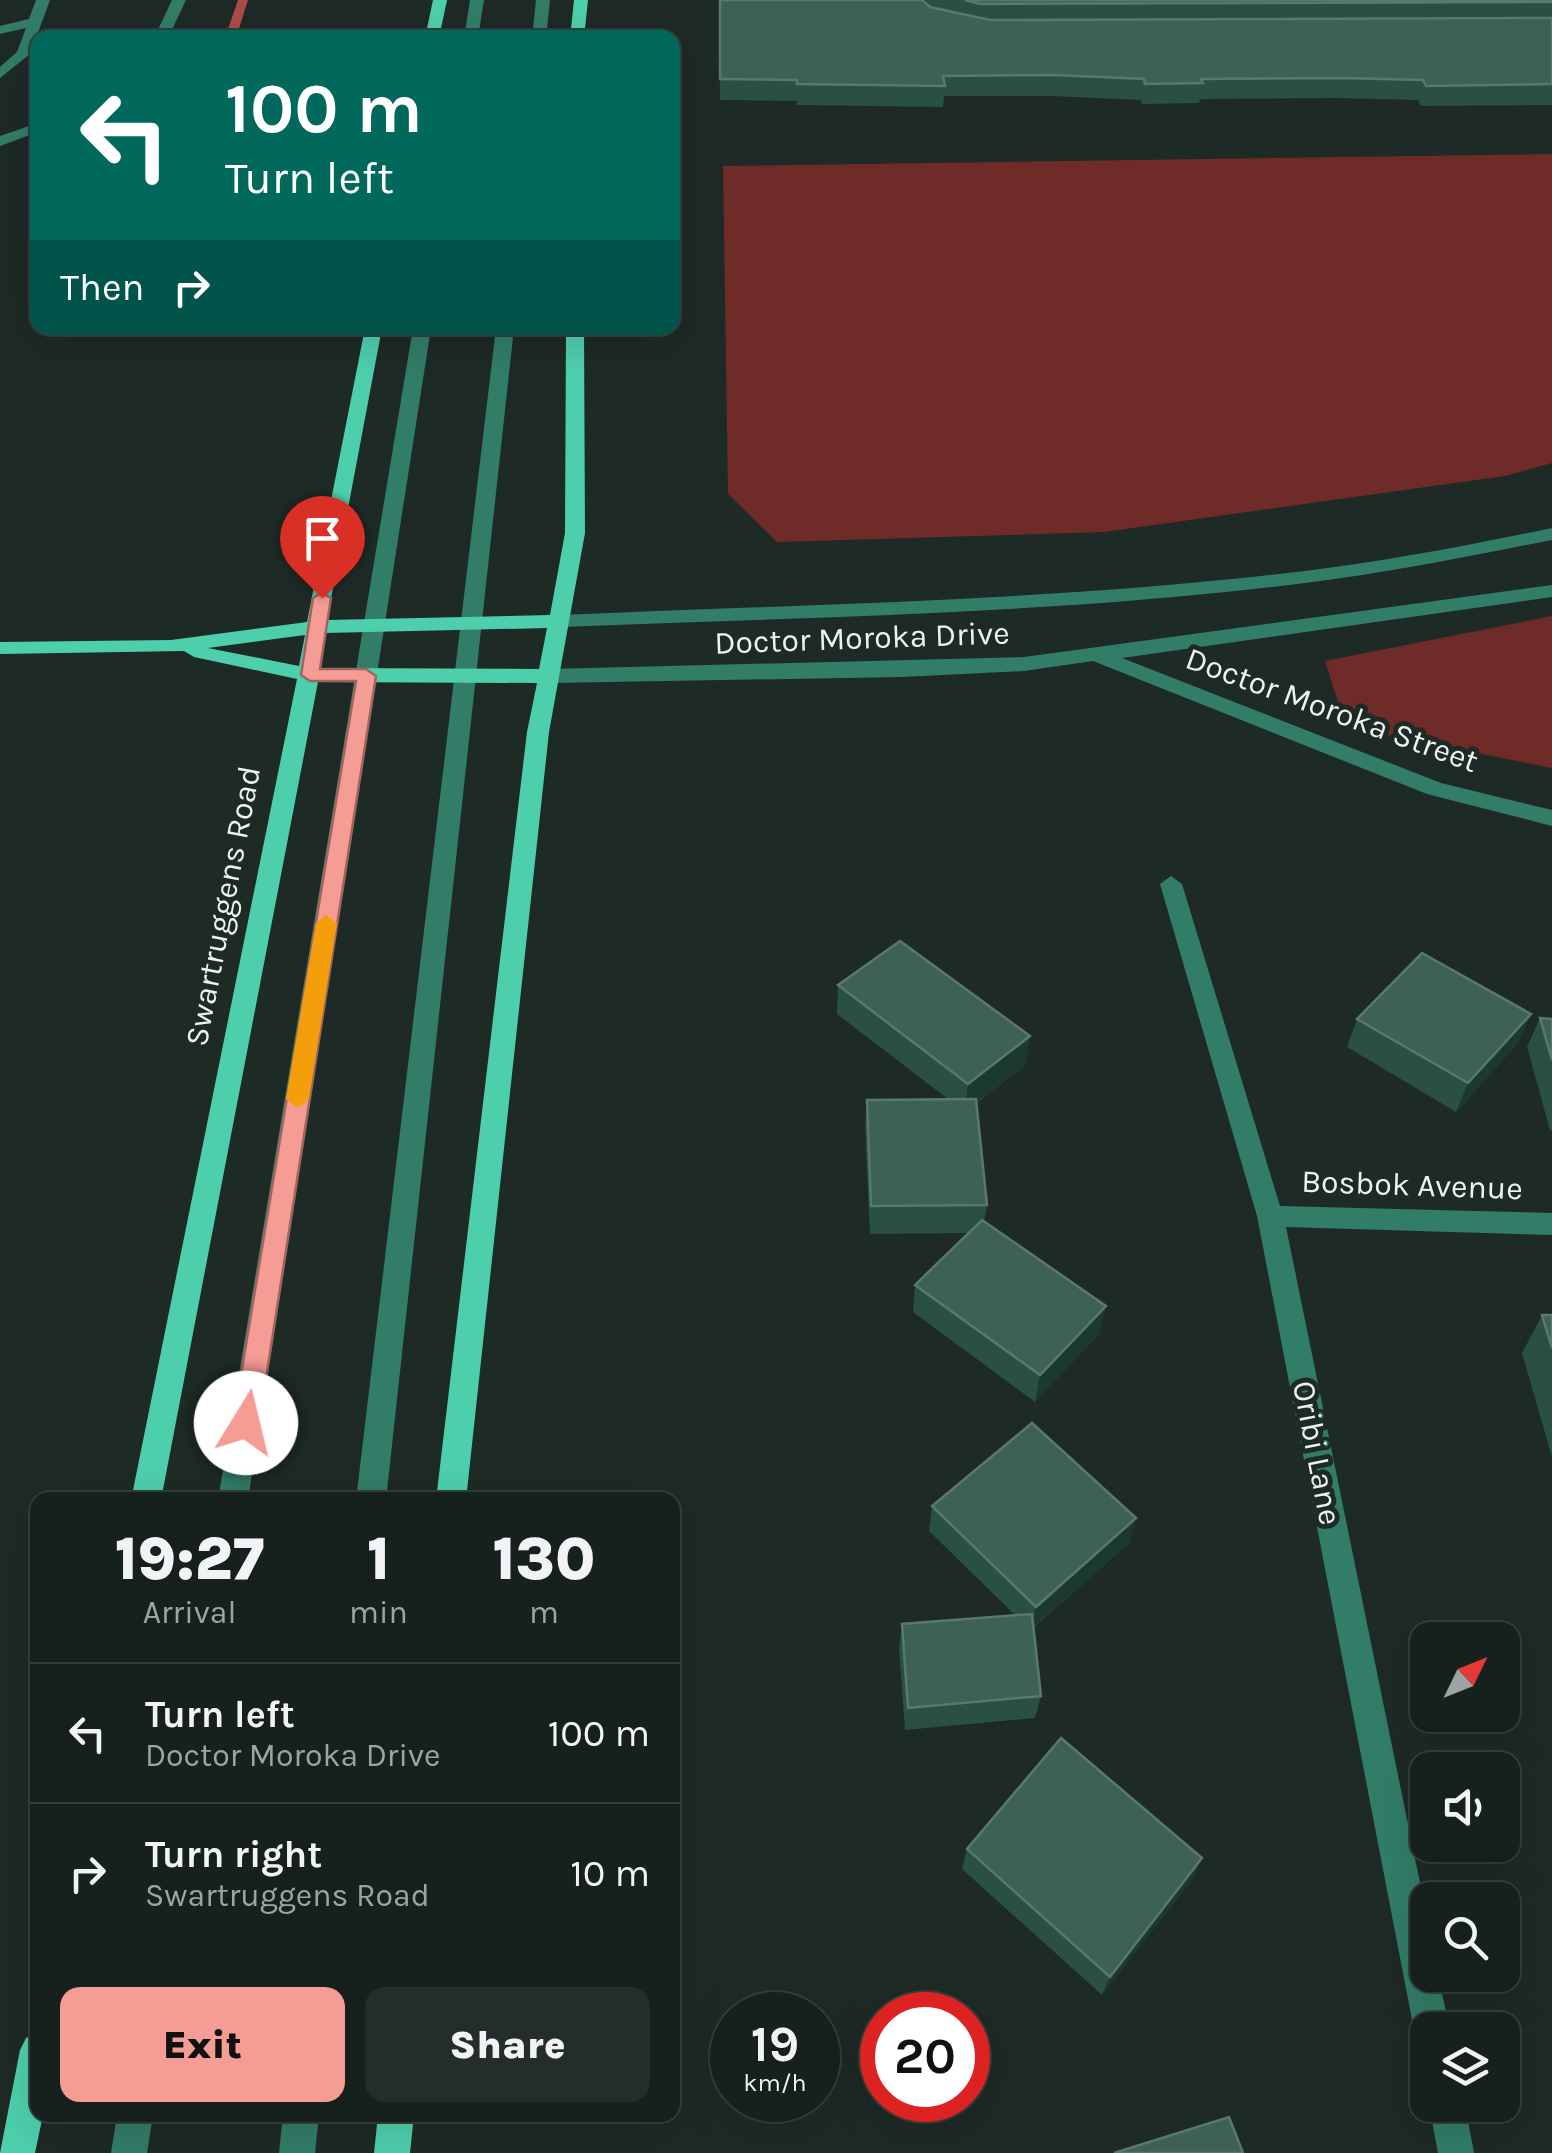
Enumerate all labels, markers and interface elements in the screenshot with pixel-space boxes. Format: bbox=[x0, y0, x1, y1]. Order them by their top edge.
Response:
text: 100 m bbox=[225, 68, 423, 150]
icon: left bbox=[60, 70, 190, 200]
text: Turn left bbox=[225, 152, 394, 204]
icon: right bbox=[164, 260, 219, 315]
text: Then bbox=[60, 265, 144, 310]
pin bbox=[280, 496, 365, 599]
icon: arrive bbox=[295, 511, 350, 566]
street label: Doctor Moroka Drive bbox=[714, 614, 1010, 662]
street label: Doctor Moroka Street bbox=[1181, 640, 1483, 780]
street label: Swartruggens Road bbox=[178, 763, 268, 1049]
street label: Bosbok Avenue bbox=[1301, 1163, 1523, 1207]
position arrow bbox=[194, 1371, 298, 1475]
street label: Oribi Lane bbox=[1285, 1378, 1349, 1528]
text: 19:27 bbox=[115, 1524, 264, 1594]
text: 1 bbox=[367, 1524, 390, 1594]
text: 130 bbox=[493, 1524, 595, 1594]
text: Arrival bbox=[143, 1594, 236, 1631]
text: min bbox=[349, 1594, 408, 1631]
text: m bbox=[529, 1594, 559, 1631]
north arrow bbox=[1410, 1622, 1520, 1732]
map controls bbox=[1410, 1622, 1520, 2122]
text: Turn left bbox=[145, 1692, 295, 1737]
icon: left bbox=[60, 1706, 115, 1761]
text: 100 m bbox=[548, 1711, 650, 1756]
text: Doctor Moroka Drive bbox=[145, 1737, 440, 1774]
button: sound bbox=[1410, 1752, 1520, 1862]
text: Turn right bbox=[145, 1832, 322, 1877]
icon: right bbox=[60, 1846, 115, 1901]
text: 10 m bbox=[570, 1851, 650, 1896]
text: Swartruggens Road bbox=[145, 1877, 430, 1914]
button: search bbox=[1410, 1882, 1520, 1992]
button: Exit bbox=[60, 1987, 345, 2102]
button: Share bbox=[365, 1987, 650, 2102]
speed limit sign: 20 bbox=[860, 1992, 990, 2122]
button: layers bbox=[1410, 2012, 1520, 2122]
text: 19 bbox=[751, 2015, 799, 2074]
text: km/h bbox=[743, 2068, 807, 2097]

